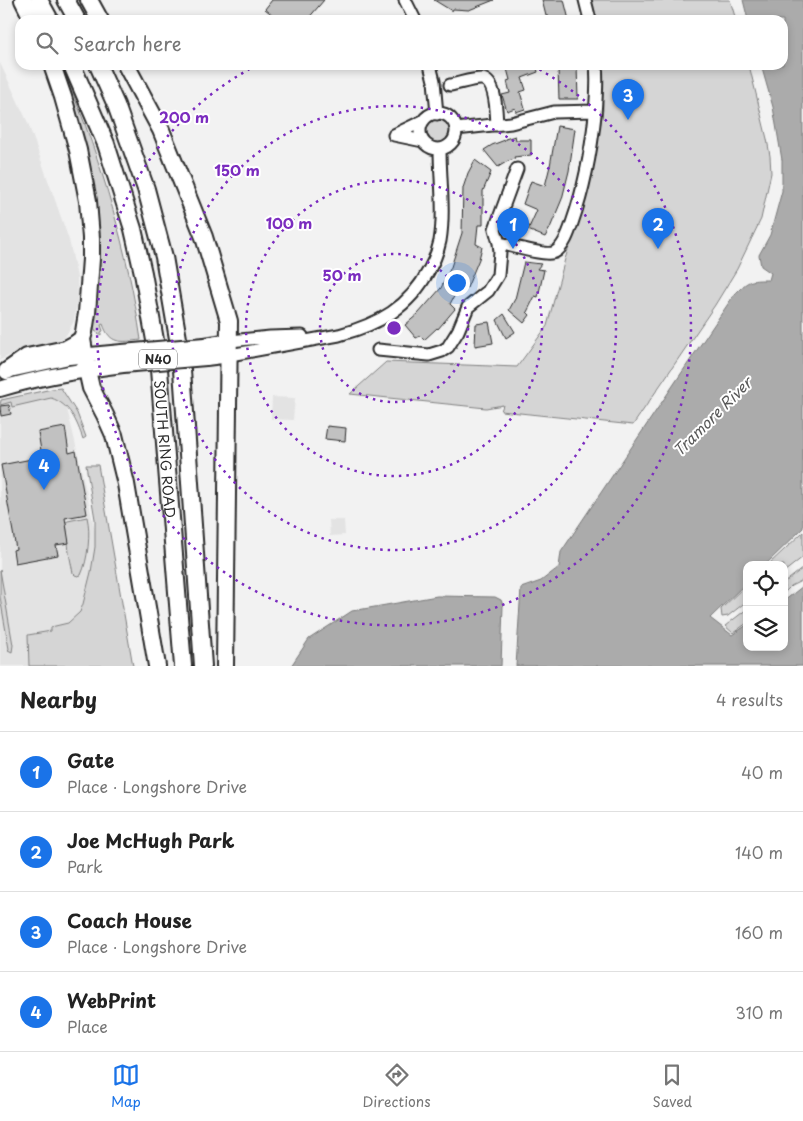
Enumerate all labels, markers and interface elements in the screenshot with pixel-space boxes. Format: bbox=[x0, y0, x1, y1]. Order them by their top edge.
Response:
search box bbox=[15, 15, 788, 70]
icon: search bbox=[33, 29, 61, 57]
text: Search here bbox=[73, 29, 182, 57]
pin: 3 bbox=[612, 79, 644, 120]
text: 200 m bbox=[159, 105, 209, 128]
text: 150 m bbox=[214, 158, 260, 181]
pin: 1 bbox=[497, 208, 529, 249]
pin: 2 bbox=[642, 208, 674, 249]
text: 100 m bbox=[266, 211, 312, 234]
text: 50 m bbox=[323, 263, 361, 286]
your location bbox=[444, 270, 470, 296]
centre of rings bbox=[385, 319, 403, 337]
road number: N40 bbox=[139, 349, 177, 368]
water label: Tramore River bbox=[667, 369, 759, 461]
street label: SOUTH RING ROAD bbox=[149, 379, 181, 519]
pin: 4 bbox=[28, 449, 60, 490]
map controls bbox=[743, 561, 788, 651]
button: locate bbox=[743, 561, 788, 606]
button: layers bbox=[743, 606, 788, 651]
text: Nearby bbox=[20, 683, 97, 715]
text: 4 results bbox=[716, 687, 783, 711]
text: Gate bbox=[67, 746, 114, 774]
text: 1 bbox=[32, 760, 40, 784]
text: 40 m bbox=[741, 760, 783, 784]
text: Place · Longshore Drive bbox=[67, 774, 247, 798]
text: Joe McHugh Park bbox=[67, 826, 234, 854]
text: 2 bbox=[30, 840, 42, 864]
text: 140 m bbox=[735, 840, 783, 864]
text: Park bbox=[67, 854, 103, 878]
text: Coach House bbox=[67, 906, 192, 934]
text: 3 bbox=[31, 920, 41, 944]
text: 160 m bbox=[735, 920, 783, 944]
text: Place · Longshore Drive bbox=[67, 934, 247, 958]
text: WebPrint bbox=[67, 986, 156, 1014]
text: 4 bbox=[31, 1000, 41, 1024]
text: 310 m bbox=[735, 1000, 783, 1024]
text: Place bbox=[67, 1014, 108, 1038]
tab: Map bbox=[111, 1061, 141, 1112]
tab: Directions bbox=[363, 1061, 431, 1112]
tab: Saved bbox=[652, 1061, 692, 1112]

